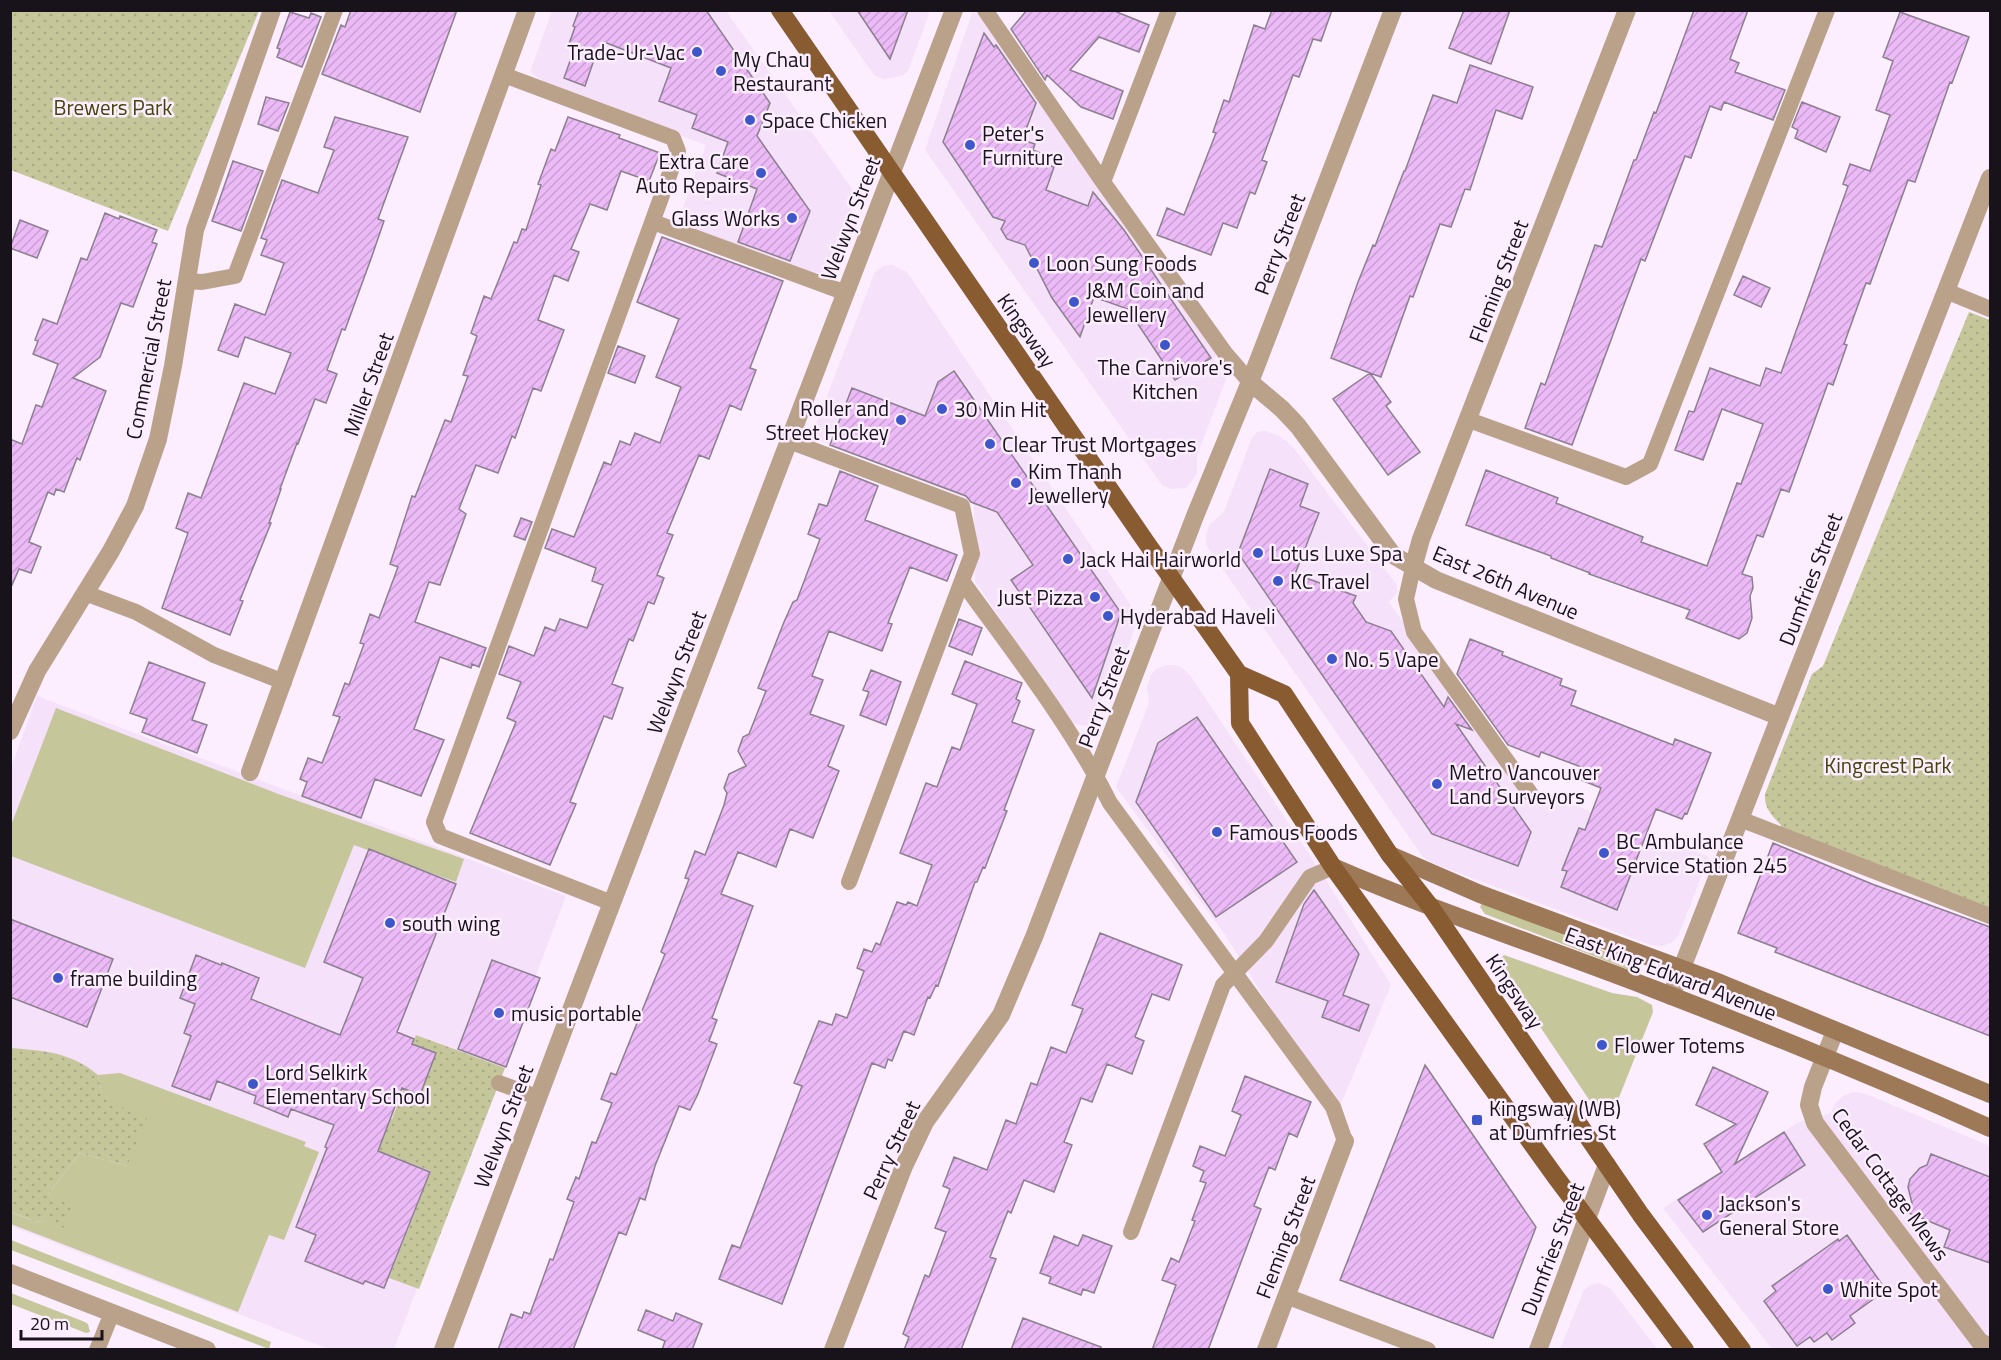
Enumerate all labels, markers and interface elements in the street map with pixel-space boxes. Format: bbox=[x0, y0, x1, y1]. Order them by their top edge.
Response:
place label: Trade-Ur-Vac bbox=[567, 36, 685, 68]
place label: My Chau Restaurant bbox=[733, 43, 832, 99]
marker: Trade-Ur-Vac bbox=[690, 45, 704, 59]
marker: My Chau Restaurant bbox=[714, 64, 728, 78]
park label: Brewers Park bbox=[54, 91, 172, 123]
place label: Space Chicken bbox=[762, 104, 887, 136]
marker: Space Chicken bbox=[743, 113, 757, 127]
place label: Peter's Furniture bbox=[982, 117, 1063, 173]
marker: Peter's Furniture bbox=[963, 138, 977, 152]
place label: Extra Care Auto Repairs bbox=[636, 145, 749, 201]
street label: Welwyn Street bbox=[812, 151, 888, 284]
marker: Extra Care Auto Repairs bbox=[754, 166, 768, 180]
street label: Perry Street bbox=[1245, 188, 1313, 299]
place label: Glass Works bbox=[671, 202, 780, 234]
marker: Glass Works bbox=[785, 211, 799, 225]
street label: Fleming Street bbox=[1460, 214, 1536, 347]
place label: Loon Sung Foods bbox=[1046, 247, 1197, 279]
marker: Loon Sung Foods bbox=[1027, 256, 1041, 270]
place label: J&M Coin and Jewellery bbox=[1086, 274, 1204, 330]
street label: Commercial Street bbox=[117, 275, 179, 442]
street label: Kingsway bbox=[990, 286, 1064, 374]
marker: J&M Coin and Jewellery bbox=[1067, 295, 1081, 309]
street label: Miller Street bbox=[334, 327, 402, 440]
marker: The Carnivore's Kitchen bbox=[1158, 338, 1172, 352]
place label: The Carnivore's Kitchen bbox=[1097, 351, 1233, 407]
place label: Roller and Street Hockey bbox=[766, 392, 889, 448]
place label: 30 Min Hit bbox=[954, 393, 1047, 425]
marker: 30 Min Hit bbox=[935, 402, 949, 416]
marker: Roller and Street Hockey bbox=[894, 413, 908, 427]
place label: Clear Trust Mortgages bbox=[1002, 428, 1196, 460]
marker: Clear Trust Mortgages bbox=[983, 437, 997, 451]
place label: Kim Thanh Jewellery bbox=[1028, 455, 1122, 511]
marker: Kim Thanh Jewellery bbox=[1009, 476, 1023, 490]
street label: Dumfries Street bbox=[1770, 507, 1850, 650]
place label: Lotus Luxe Spa bbox=[1270, 537, 1403, 569]
street label: East 26th Avenue bbox=[1428, 537, 1584, 627]
place label: Jack Hai Hairworld bbox=[1080, 543, 1241, 575]
marker: Lotus Luxe Spa bbox=[1251, 546, 1265, 560]
marker: Jack Hai Hairworld bbox=[1061, 552, 1075, 566]
place label: KC Travel bbox=[1290, 565, 1370, 597]
marker: KC Travel bbox=[1271, 574, 1285, 588]
place label: Just Pizza bbox=[997, 581, 1083, 613]
marker: Just Pizza bbox=[1088, 590, 1102, 604]
place label: Hyderabad Haveli bbox=[1120, 600, 1275, 632]
street label: Welwyn Street bbox=[638, 605, 714, 738]
marker: Hyderabad Haveli bbox=[1101, 609, 1115, 623]
street label: Perry Street bbox=[1069, 641, 1137, 752]
place label: No. 5 Vape bbox=[1344, 643, 1439, 675]
marker: No. 5 Vape bbox=[1325, 652, 1339, 666]
park label: Kingcrest Park bbox=[1824, 749, 1952, 781]
place label: Metro Vancouver Land Surveyors bbox=[1449, 756, 1600, 812]
marker: Metro Vancouver Land Surveyors bbox=[1430, 777, 1444, 791]
place label: Famous Foods bbox=[1229, 816, 1358, 848]
marker: Famous Foods bbox=[1210, 825, 1224, 839]
place label: BC Ambulance Service Station 245 bbox=[1616, 825, 1788, 881]
marker: BC Ambulance Service Station 245 bbox=[1597, 846, 1611, 860]
place label: south wing bbox=[402, 907, 500, 939]
marker: south wing bbox=[383, 916, 397, 930]
street label: East King Edward Avenue bbox=[1560, 918, 1782, 1028]
street label: Kingsway bbox=[1478, 947, 1552, 1035]
place label: frame building bbox=[70, 962, 197, 994]
marker: frame building bbox=[51, 971, 65, 985]
place label: music portable bbox=[511, 997, 642, 1029]
marker: music portable bbox=[492, 1006, 506, 1020]
place label: Flower Totems bbox=[1614, 1029, 1745, 1061]
marker: Flower Totems bbox=[1595, 1038, 1609, 1052]
place label: Lord Selkirk Elementary School bbox=[265, 1056, 430, 1112]
street label: Welwyn Street bbox=[465, 1059, 541, 1192]
marker: Lord Selkirk Elementary School bbox=[246, 1077, 260, 1091]
place label: Kingsway (WB) at Dumfries St bbox=[1489, 1092, 1621, 1148]
street label: Perry Street bbox=[854, 1094, 928, 1205]
street label: Cedar Cottage Mews bbox=[1824, 1101, 1958, 1267]
marker: Kingsway (WB) at Dumfries St bbox=[1470, 1113, 1484, 1127]
street label: Fleming Street bbox=[1247, 1170, 1323, 1303]
street label: Dumfries Street bbox=[1512, 1177, 1592, 1320]
place label: Jackson's General Store bbox=[1719, 1187, 1839, 1243]
marker: Jackson's General Store bbox=[1700, 1208, 1714, 1222]
place label: White Spot bbox=[1840, 1273, 1939, 1305]
marker: White Spot bbox=[1821, 1282, 1835, 1296]
scale bar bbox=[21, 1303, 102, 1341]
text: 20 m bbox=[30, 1310, 69, 1337]

